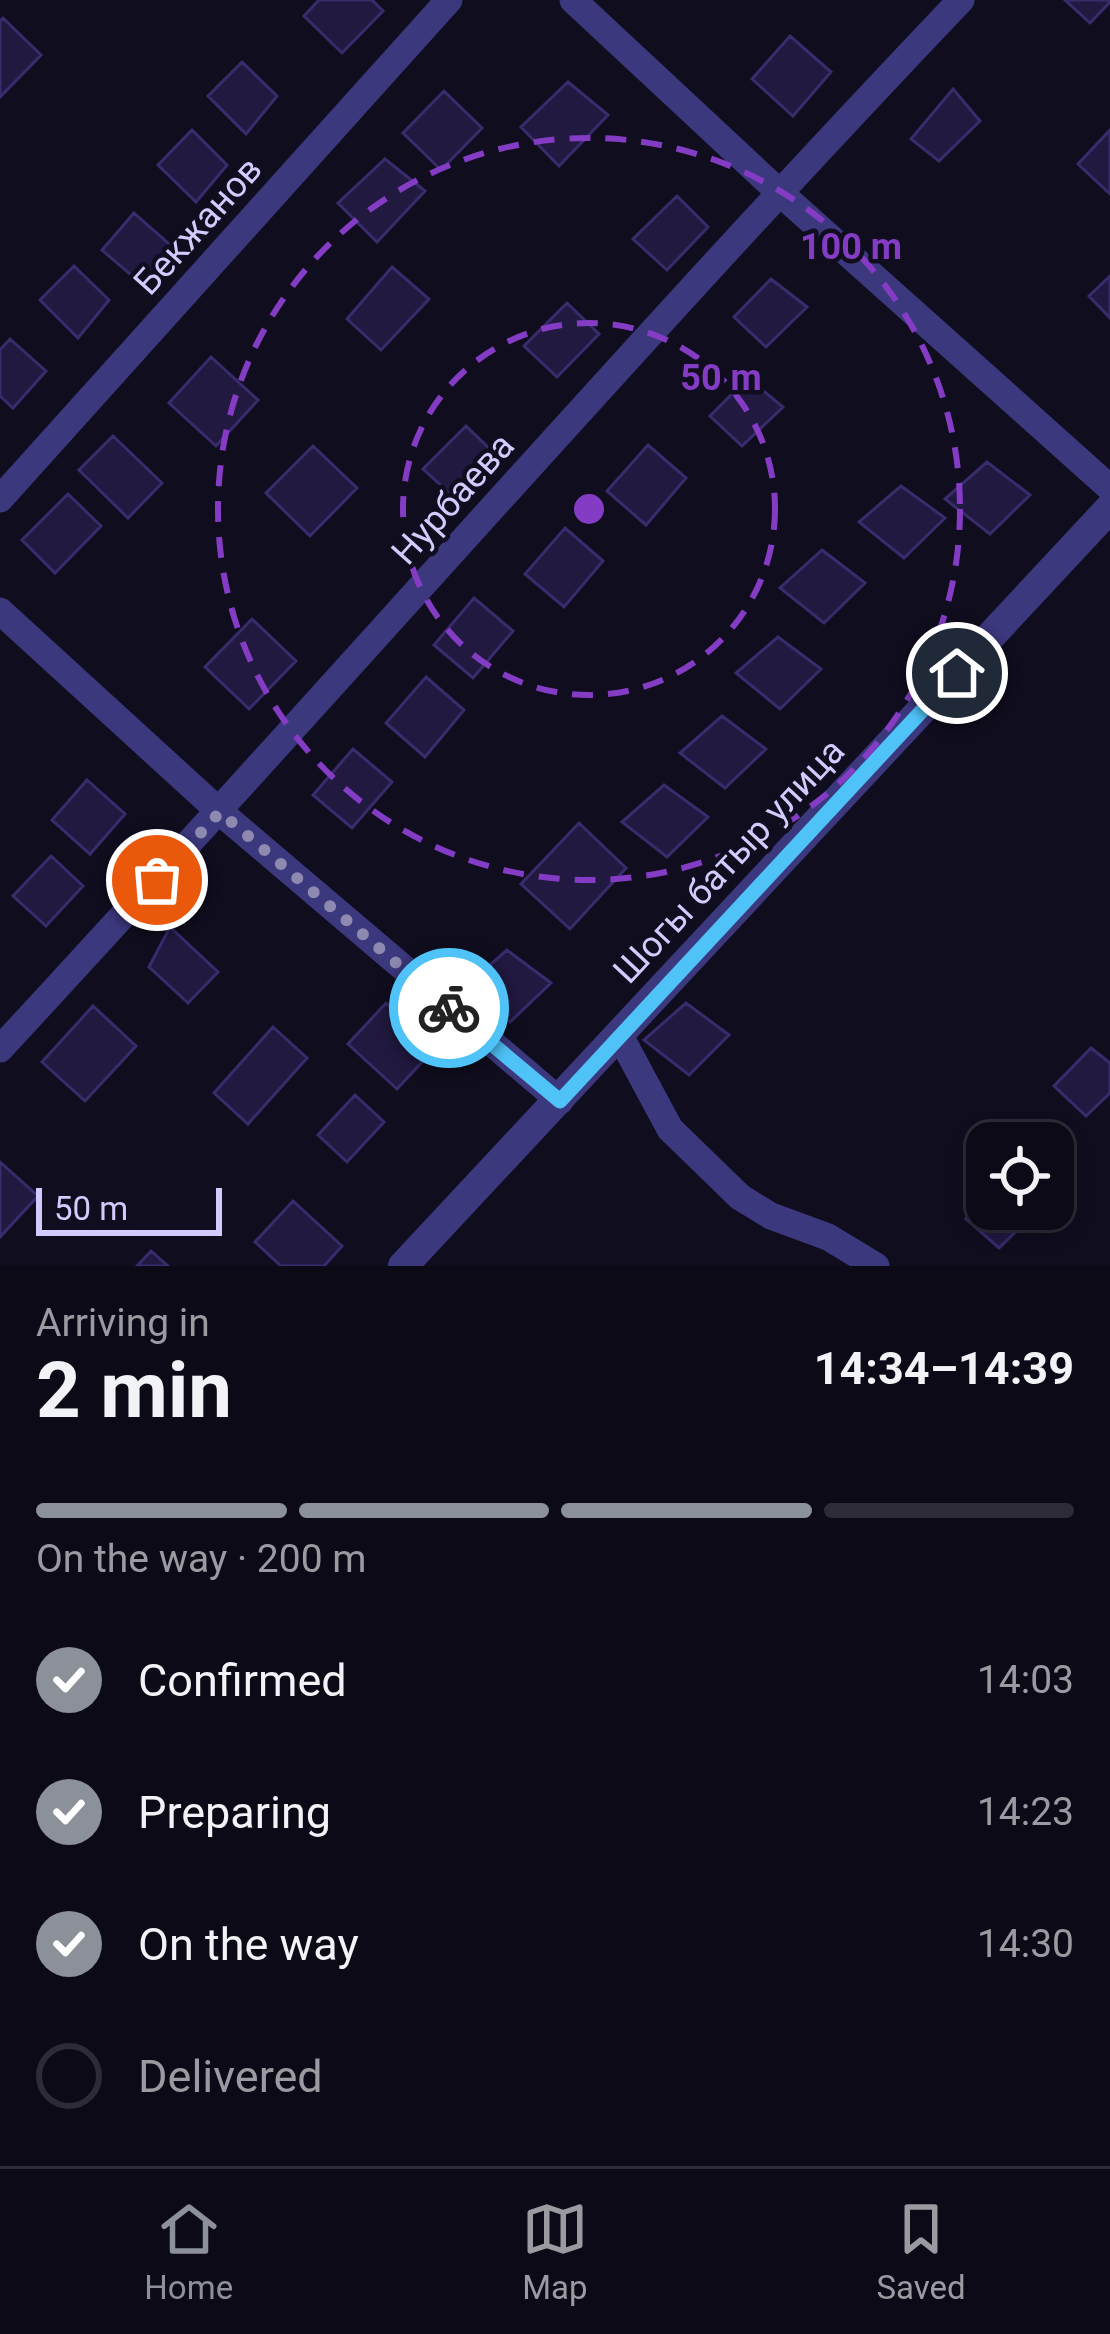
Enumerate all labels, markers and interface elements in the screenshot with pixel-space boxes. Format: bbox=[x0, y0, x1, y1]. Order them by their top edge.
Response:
street label: Бекжанов bbox=[125, 149, 271, 303]
text: 100 m bbox=[800, 226, 902, 268]
text: 50 m bbox=[680, 357, 762, 399]
street label: Нурбаева bbox=[383, 425, 523, 573]
centre of rings bbox=[568, 488, 610, 530]
pin bbox=[906, 622, 1008, 724]
icon: home bbox=[924, 640, 990, 706]
street label: Шогы батыр улица bbox=[605, 730, 853, 992]
pin bbox=[106, 829, 208, 931]
icon: bag bbox=[124, 847, 190, 913]
courier bbox=[389, 948, 509, 1068]
icon: bike bbox=[416, 975, 482, 1041]
map controls bbox=[966, 1122, 1074, 1230]
button: locate bbox=[966, 1122, 1074, 1230]
scale bar bbox=[36, 1182, 222, 1235]
text: 50 m bbox=[54, 1189, 128, 1228]
text: Arriving in bbox=[36, 1300, 210, 1346]
text: 14:34–14:39 bbox=[814, 1342, 1074, 1395]
text: 2 min bbox=[36, 1345, 232, 1436]
text: On the way · 200 m bbox=[36, 1536, 367, 1582]
icon: check bbox=[36, 1647, 102, 1713]
text: Confirmed bbox=[138, 1654, 347, 1707]
text: 14:03 bbox=[977, 1657, 1074, 1703]
icon: check bbox=[36, 1779, 102, 1845]
text: Preparing bbox=[138, 1786, 331, 1839]
text: 14:23 bbox=[977, 1789, 1074, 1835]
icon: check bbox=[36, 1911, 102, 1977]
text: On the way bbox=[138, 1918, 359, 1971]
text: 14:30 bbox=[977, 1921, 1074, 1967]
text: Delivered bbox=[138, 2050, 323, 2103]
tab: Home bbox=[144, 2196, 233, 2307]
tab: Map bbox=[522, 2196, 588, 2307]
tab: Saved bbox=[876, 2196, 966, 2307]

